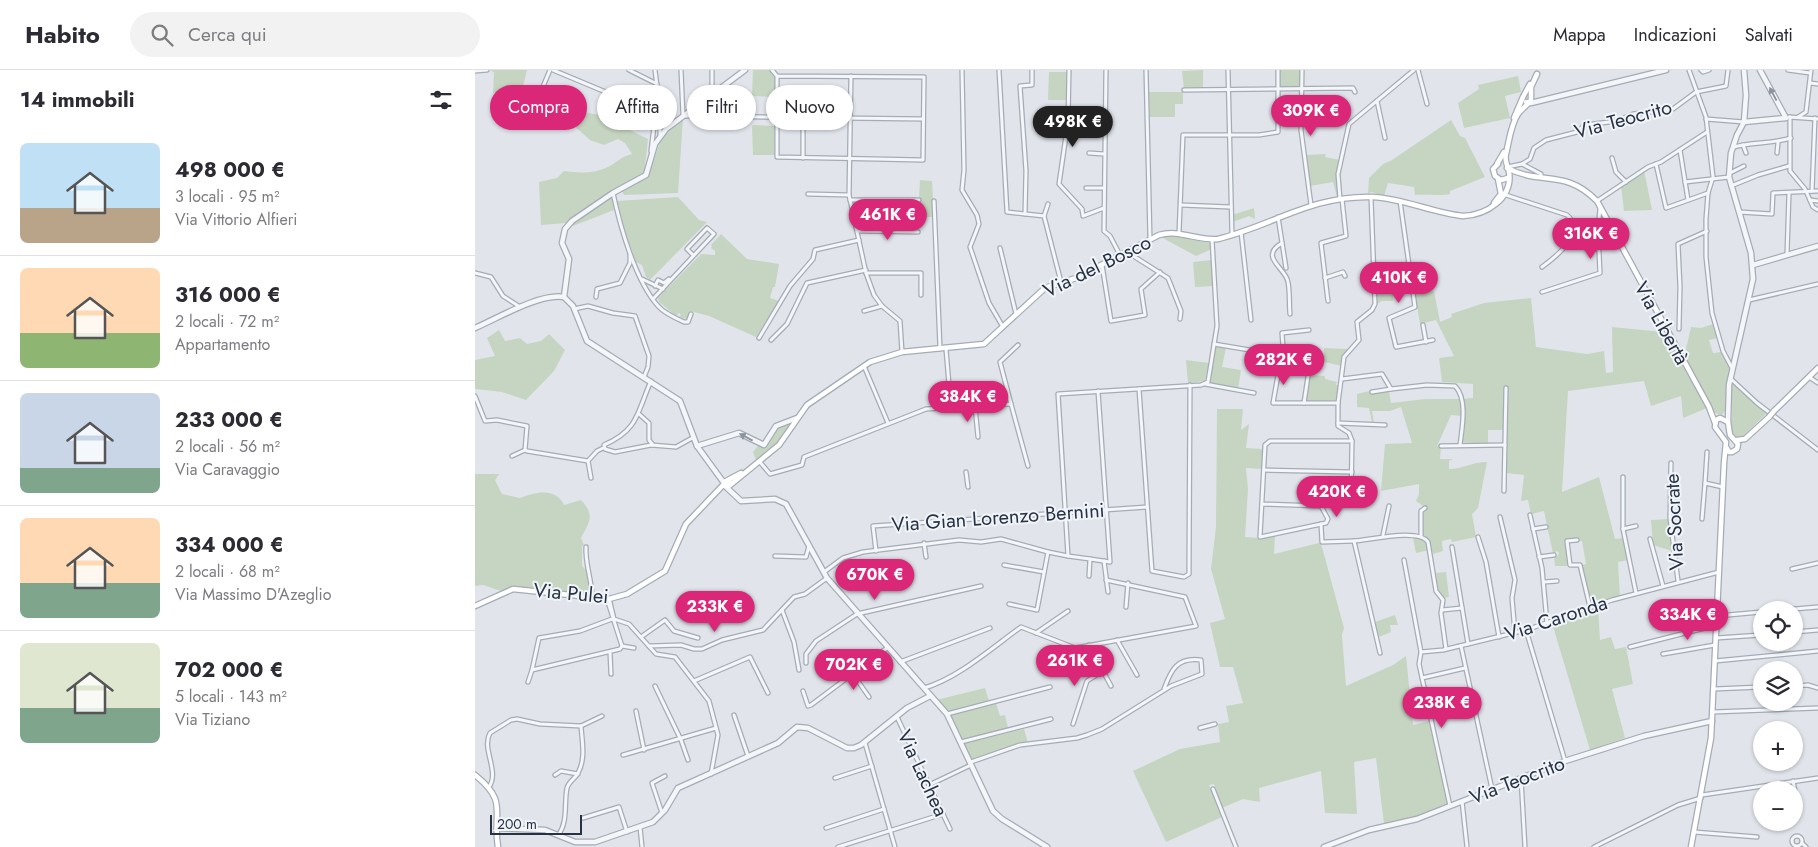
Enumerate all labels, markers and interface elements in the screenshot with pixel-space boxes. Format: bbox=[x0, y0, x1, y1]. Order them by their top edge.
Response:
search box bbox=[130, 12, 480, 57]
text: Habito bbox=[25, 17, 100, 52]
icon: search bbox=[148, 21, 176, 49]
text: Cerca qui bbox=[188, 21, 267, 48]
text: Mappa bbox=[1553, 22, 1606, 48]
text: Indicazioni bbox=[1634, 22, 1717, 48]
text: Salvati bbox=[1745, 22, 1793, 48]
text: 14 immobili bbox=[20, 85, 135, 115]
chip: Compra bbox=[490, 85, 587, 130]
chip: Affitta bbox=[597, 85, 677, 130]
chip: Filtri bbox=[687, 85, 756, 130]
chip: Nuovo bbox=[766, 85, 853, 130]
icon: filters bbox=[427, 86, 455, 114]
one-way arrow bbox=[1769, 86, 1777, 101]
street label: Via Teocrito bbox=[1571, 93, 1675, 146]
pin: 309K € bbox=[1270, 94, 1352, 137]
text: 309K € bbox=[1282, 99, 1340, 122]
pin: 498K € bbox=[1032, 106, 1114, 148]
text: 498K € bbox=[1044, 110, 1102, 133]
text: 498 000 € bbox=[175, 155, 285, 185]
icon: home bbox=[60, 163, 120, 223]
text: 3 locali · 95 m² bbox=[175, 185, 280, 208]
pin: 461K € bbox=[847, 198, 929, 241]
text: 461K € bbox=[860, 203, 916, 226]
text: Via Vittorio Alfieri bbox=[175, 208, 297, 231]
pin: 316K € bbox=[1550, 218, 1632, 260]
text: 316K € bbox=[1563, 222, 1619, 245]
street label: Via del Bosco bbox=[1038, 228, 1156, 305]
pin: 410K € bbox=[1358, 262, 1440, 304]
text: 410K € bbox=[1371, 266, 1427, 289]
street label: Via Libertà bbox=[1627, 276, 1696, 370]
text: 316 000 € bbox=[175, 280, 281, 310]
icon: home bbox=[60, 288, 120, 348]
text: 2 locali · 72 m² bbox=[175, 310, 279, 333]
text: Appartamento bbox=[175, 333, 270, 356]
pin: 282K € bbox=[1243, 344, 1325, 386]
text: 282K € bbox=[1255, 348, 1313, 371]
pin: 384K € bbox=[927, 380, 1009, 423]
text: 384K € bbox=[939, 385, 997, 408]
text: 233 000 € bbox=[175, 405, 283, 435]
icon: home bbox=[60, 413, 120, 473]
one-way arrow bbox=[738, 433, 753, 441]
text: 2 locali · 56 m² bbox=[175, 435, 280, 458]
text: Via Caravaggio bbox=[175, 458, 280, 481]
street label: Via Socrate bbox=[1657, 473, 1692, 571]
pin: 420K € bbox=[1296, 476, 1378, 518]
text: 420K € bbox=[1308, 480, 1366, 503]
street label: Via Gian Lorenzo Bernini bbox=[890, 496, 1106, 539]
text: 334 000 € bbox=[175, 530, 284, 560]
icon: home bbox=[60, 538, 120, 598]
pin: 670K € bbox=[834, 558, 916, 601]
text: 2 locali · 68 m² bbox=[175, 560, 280, 583]
text: 670K € bbox=[846, 563, 904, 586]
street label: Via Pulei bbox=[532, 576, 610, 611]
text: Via Massimo D'Azeglio bbox=[175, 583, 331, 606]
street label: Via Caronda bbox=[1501, 588, 1611, 649]
pin: 233K € bbox=[674, 590, 756, 633]
text: 233K € bbox=[687, 595, 743, 618]
pin: 334K € bbox=[1647, 598, 1729, 641]
map controls bbox=[1753, 601, 1803, 831]
button: locate bbox=[1753, 601, 1803, 651]
text: 334K € bbox=[1659, 603, 1717, 626]
pin: 261K € bbox=[1034, 644, 1116, 687]
pin: 702K € bbox=[813, 648, 895, 691]
text: 261K € bbox=[1047, 649, 1103, 672]
text: 702K € bbox=[825, 653, 883, 676]
text: 702 000 € bbox=[175, 655, 283, 685]
button: layers bbox=[1753, 661, 1803, 711]
icon: home bbox=[60, 663, 120, 723]
text: 5 locali · 143 m² bbox=[175, 685, 287, 708]
pin: 238K € bbox=[1401, 686, 1483, 729]
text: 238K € bbox=[1414, 691, 1470, 714]
text: Via Tiziano bbox=[175, 708, 250, 731]
button: + bbox=[1753, 721, 1803, 771]
street label: Via Lachea bbox=[890, 725, 955, 821]
street label: Via Teocrito bbox=[1465, 749, 1569, 812]
button: − bbox=[1753, 781, 1803, 831]
scale bar bbox=[490, 812, 583, 835]
text: 200 m bbox=[497, 814, 537, 834]

